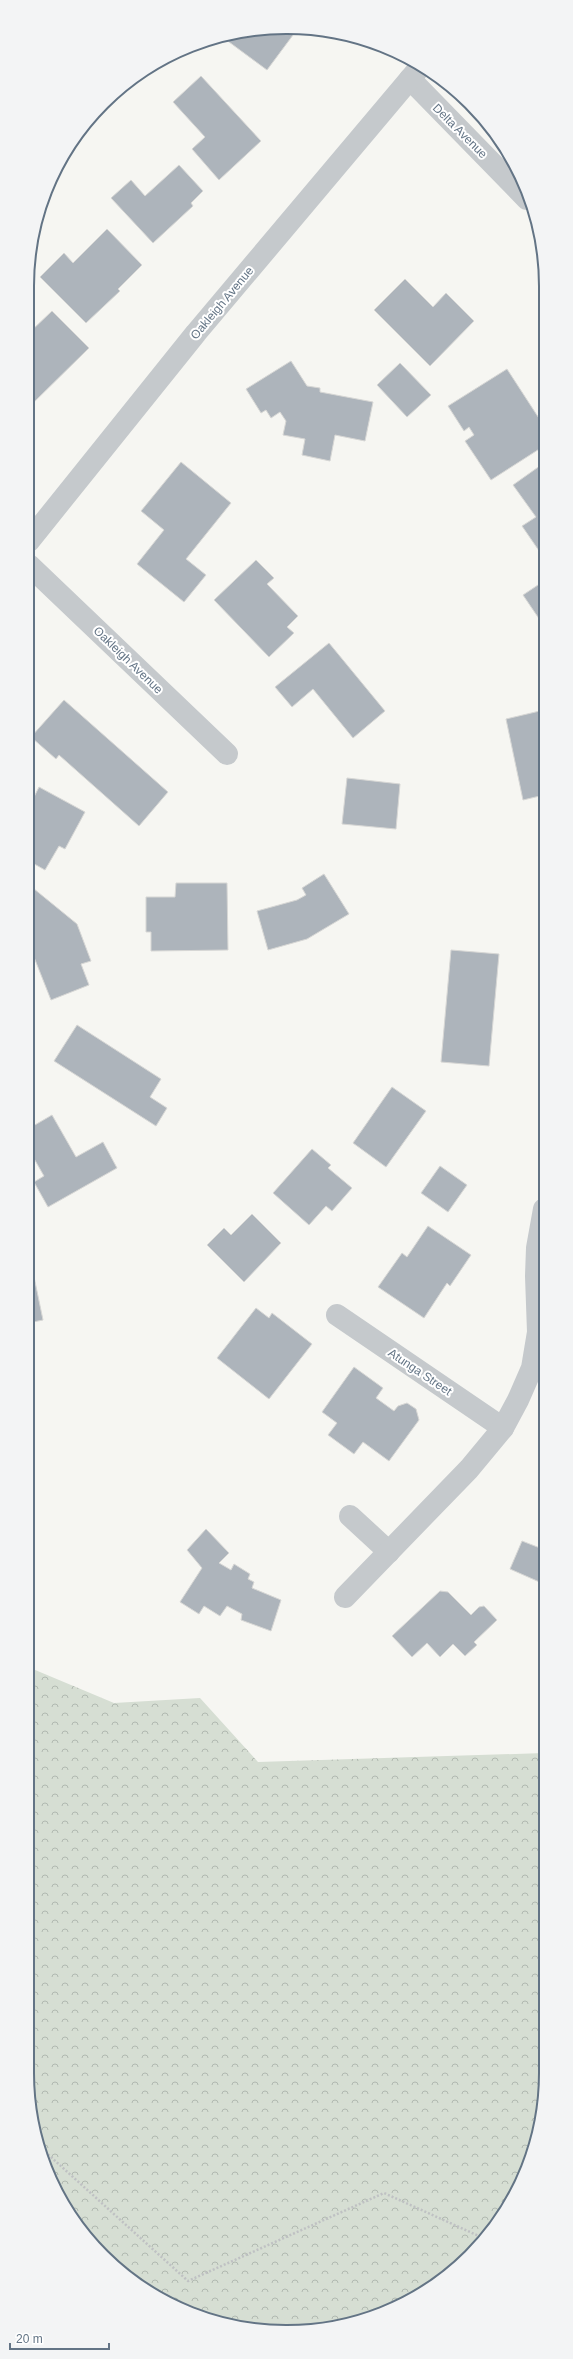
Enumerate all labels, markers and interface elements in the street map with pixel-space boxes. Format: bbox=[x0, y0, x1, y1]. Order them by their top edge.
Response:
street label: Delta Avenue bbox=[430, 101, 490, 161]
street label: Oakleigh Avenue bbox=[188, 264, 257, 342]
street label: Oakleigh Avenue bbox=[91, 624, 166, 697]
street label: Atunga Street bbox=[386, 1346, 455, 1399]
scale bar bbox=[10, 2325, 109, 2351]
text: 20 m bbox=[16, 2332, 43, 2346]

